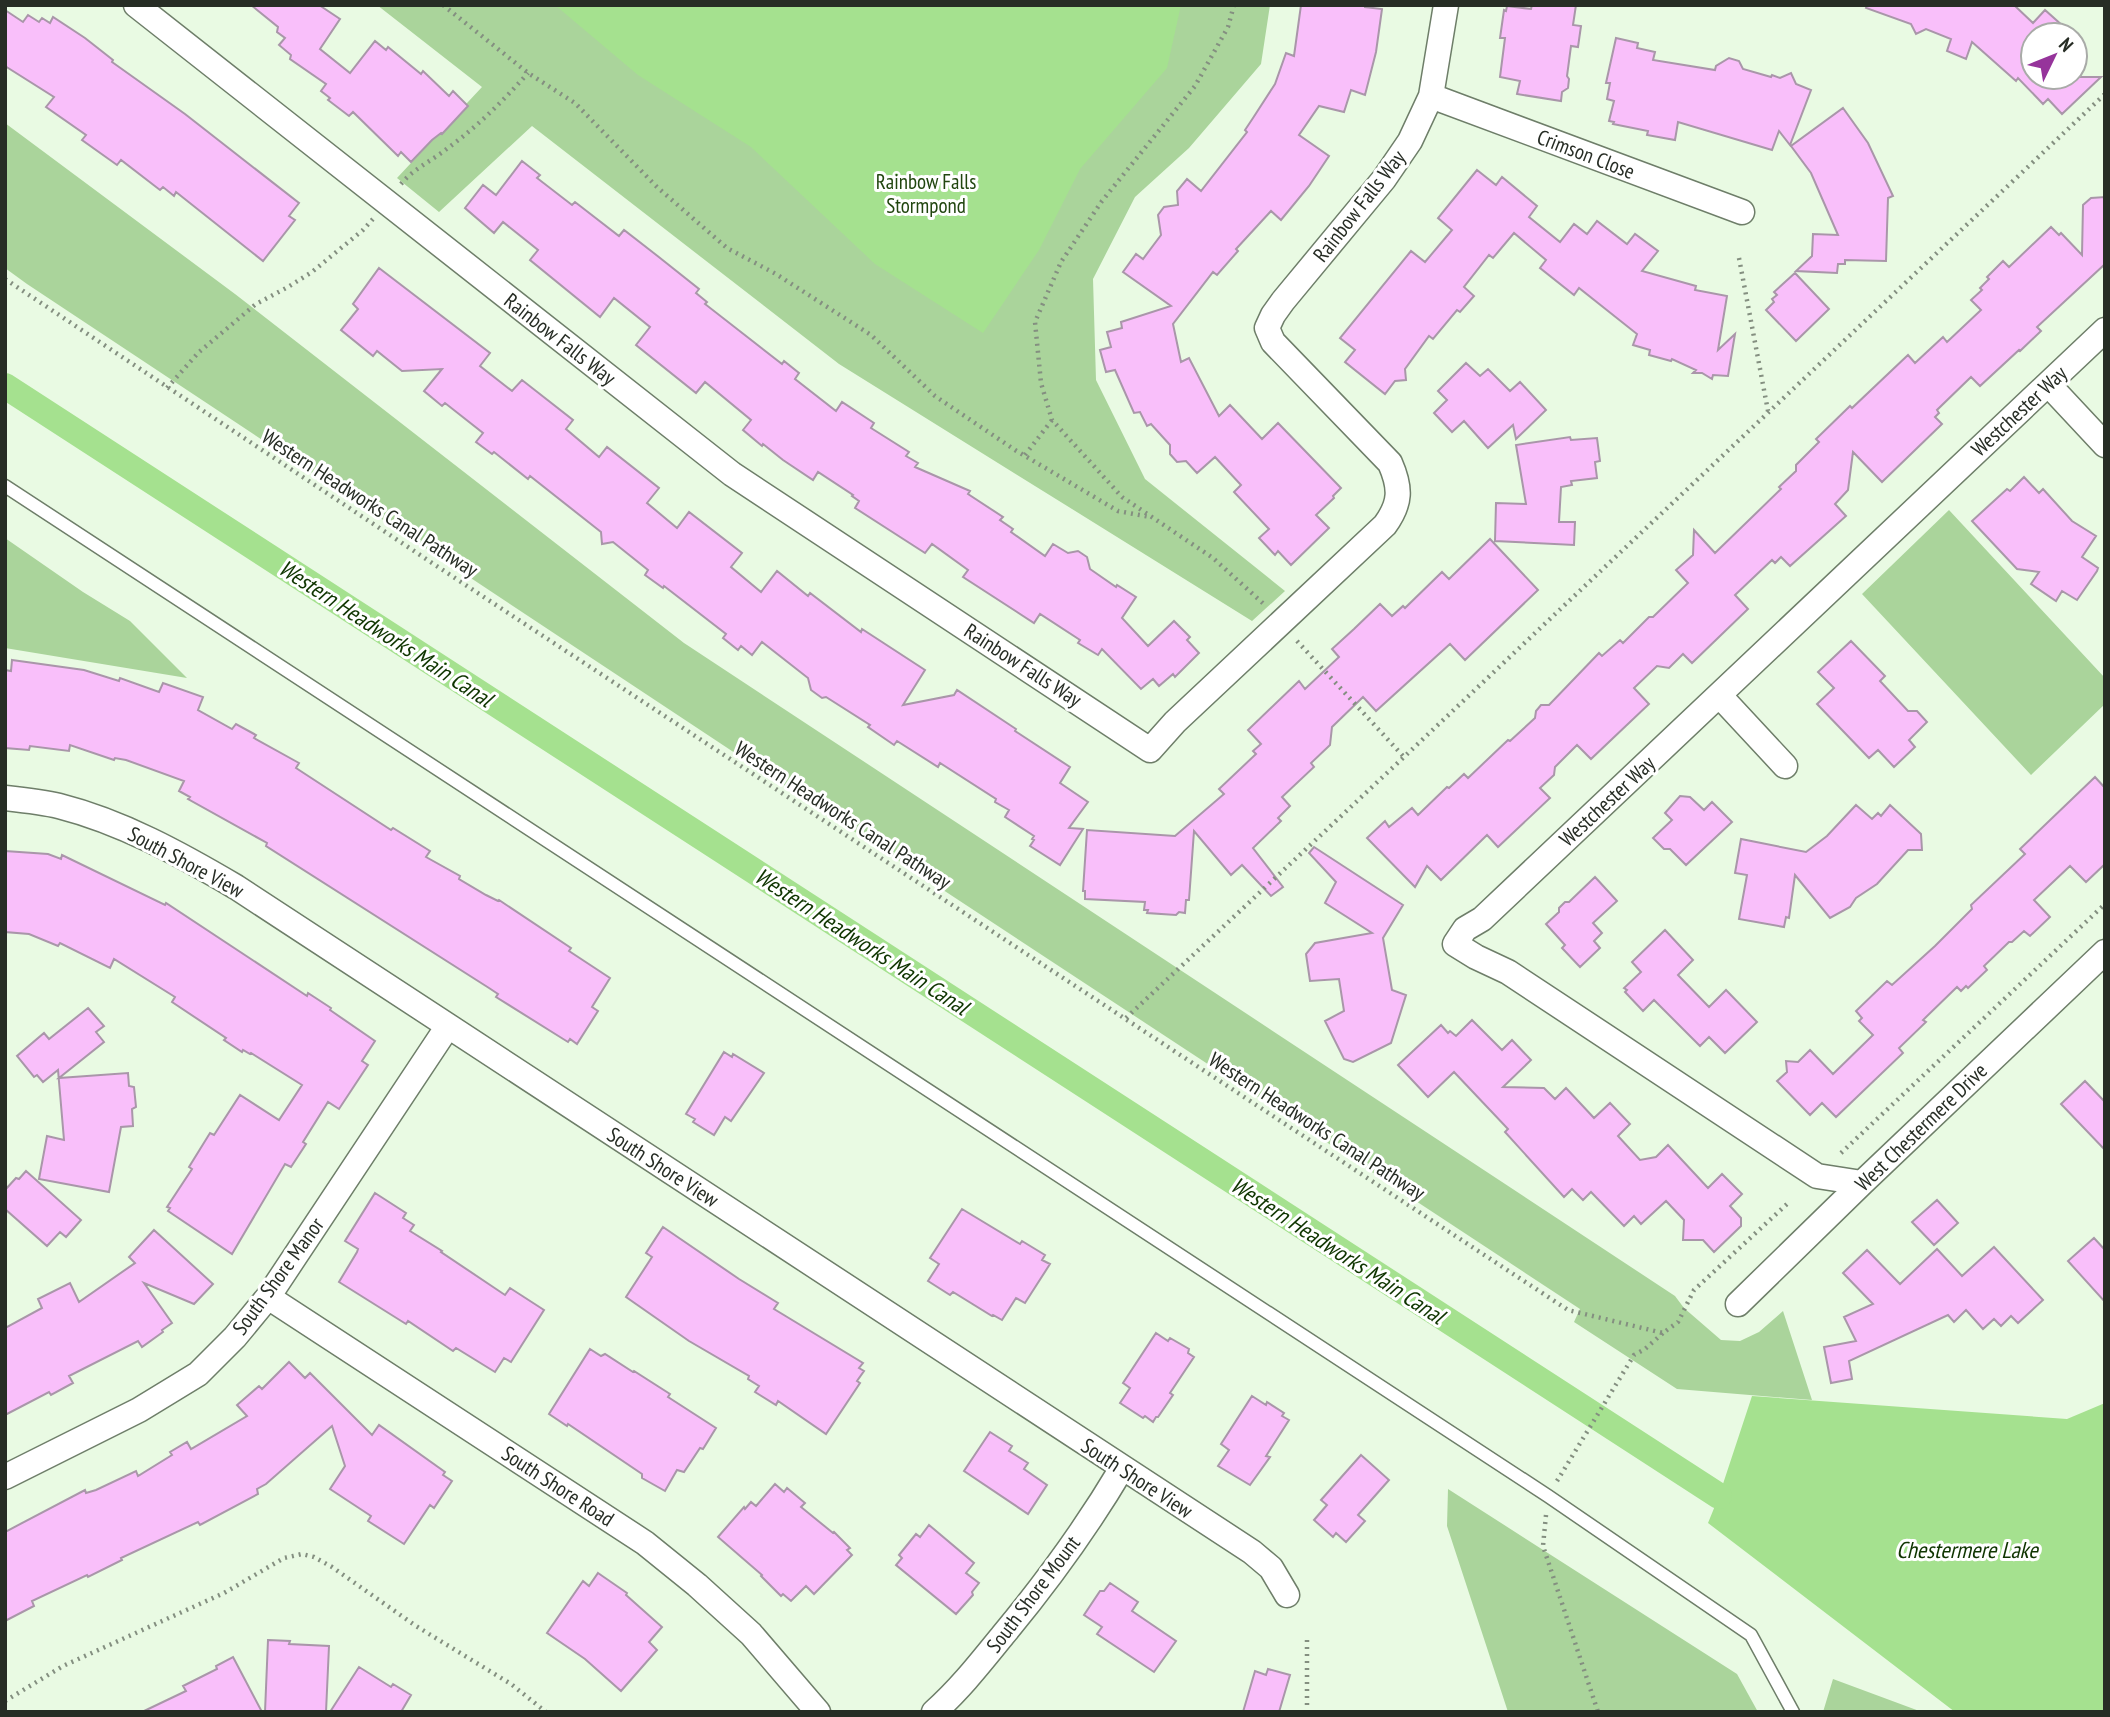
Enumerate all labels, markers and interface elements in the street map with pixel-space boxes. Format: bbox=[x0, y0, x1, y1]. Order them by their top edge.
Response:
north arrow bbox=[2019, 21, 2089, 91]
text: N bbox=[2054, 32, 2079, 56]
street label: Crimson Close bbox=[1533, 123, 1639, 185]
street label: Rainbow Falls Way bbox=[1307, 145, 1411, 267]
park label: Rainbow Falls Stormpond bbox=[876, 168, 976, 219]
street label: Rainbow Falls Way bbox=[499, 287, 621, 391]
street label: Westchester Way bbox=[1966, 360, 2073, 462]
street label: Western Headworks Canal Pathway bbox=[257, 423, 483, 583]
water label: Western Headworks Main Canal bbox=[274, 553, 500, 714]
street label: Rainbow Falls Way bbox=[959, 617, 1087, 713]
street label: Western Headworks Canal Pathway bbox=[730, 735, 956, 895]
street label: Westchester Way bbox=[1554, 750, 1661, 852]
street label: South Shore View bbox=[123, 820, 249, 904]
water label: Western Headworks Main Canal bbox=[750, 861, 976, 1022]
street label: Western Headworks Canal Pathway bbox=[1204, 1046, 1430, 1206]
street label: West Chestermere Drive bbox=[1849, 1057, 1993, 1197]
street label: South Shore View bbox=[602, 1121, 724, 1213]
water label: Western Headworks Main Canal bbox=[1226, 1170, 1452, 1331]
street label: South Shore Manor bbox=[226, 1212, 330, 1340]
street label: South Shore View bbox=[1076, 1432, 1198, 1524]
street label: South Shore Road bbox=[497, 1440, 619, 1532]
street label: South Shore Mount bbox=[980, 1530, 1086, 1658]
water label: Chestermere Lake bbox=[1896, 1535, 2039, 1564]

